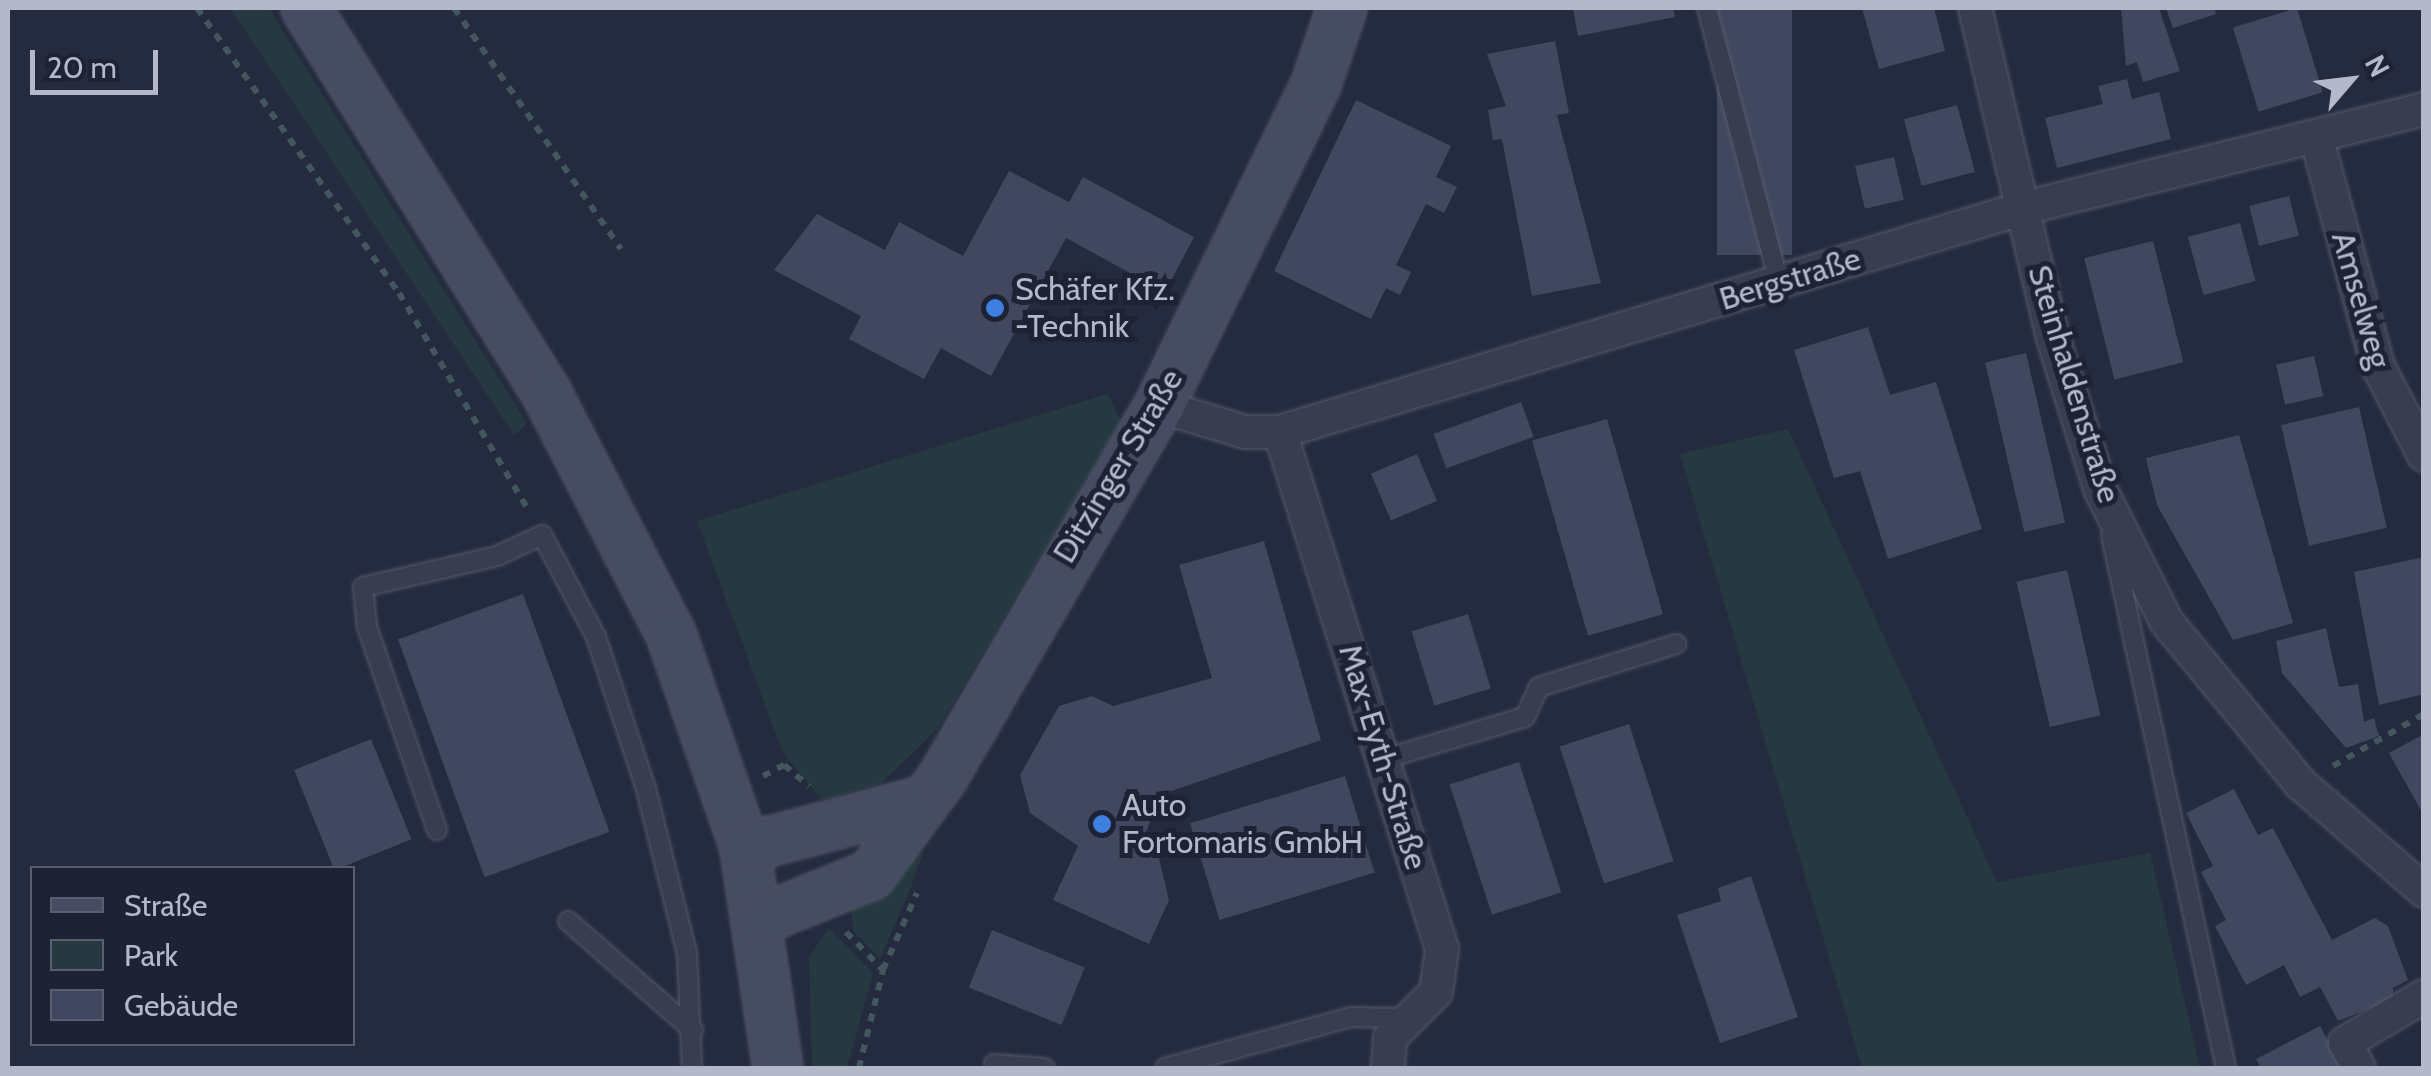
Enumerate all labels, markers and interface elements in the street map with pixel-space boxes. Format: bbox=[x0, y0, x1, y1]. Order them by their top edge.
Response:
scale bar bbox=[35, 30, 162, 92]
north arrow bbox=[2301, 30, 2401, 130]
text: 20 m bbox=[47, 49, 117, 86]
text: N bbox=[2358, 49, 2397, 83]
street label: Amselweg bbox=[2323, 227, 2399, 373]
street label: Bergstraße bbox=[1715, 239, 1865, 319]
street label: Steinhaldenstraße bbox=[2020, 261, 2128, 507]
place label: Schäfer Kfz. -Technik bbox=[1015, 271, 1175, 346]
marker: Schäfer Kfz. -Technik bbox=[984, 297, 1006, 319]
street label: Ditzinger Straße bbox=[1045, 362, 1191, 570]
street label: Max-Eyth-Straße bbox=[1331, 640, 1435, 874]
place label: Auto Fortomaris GmbH bbox=[1122, 787, 1363, 862]
marker: Auto Fortomaris GmbH bbox=[1091, 813, 1113, 835]
legend bbox=[30, 866, 355, 1046]
text: Straße bbox=[124, 887, 207, 924]
text: Park bbox=[124, 937, 178, 974]
text: Gebäude bbox=[124, 987, 238, 1024]

